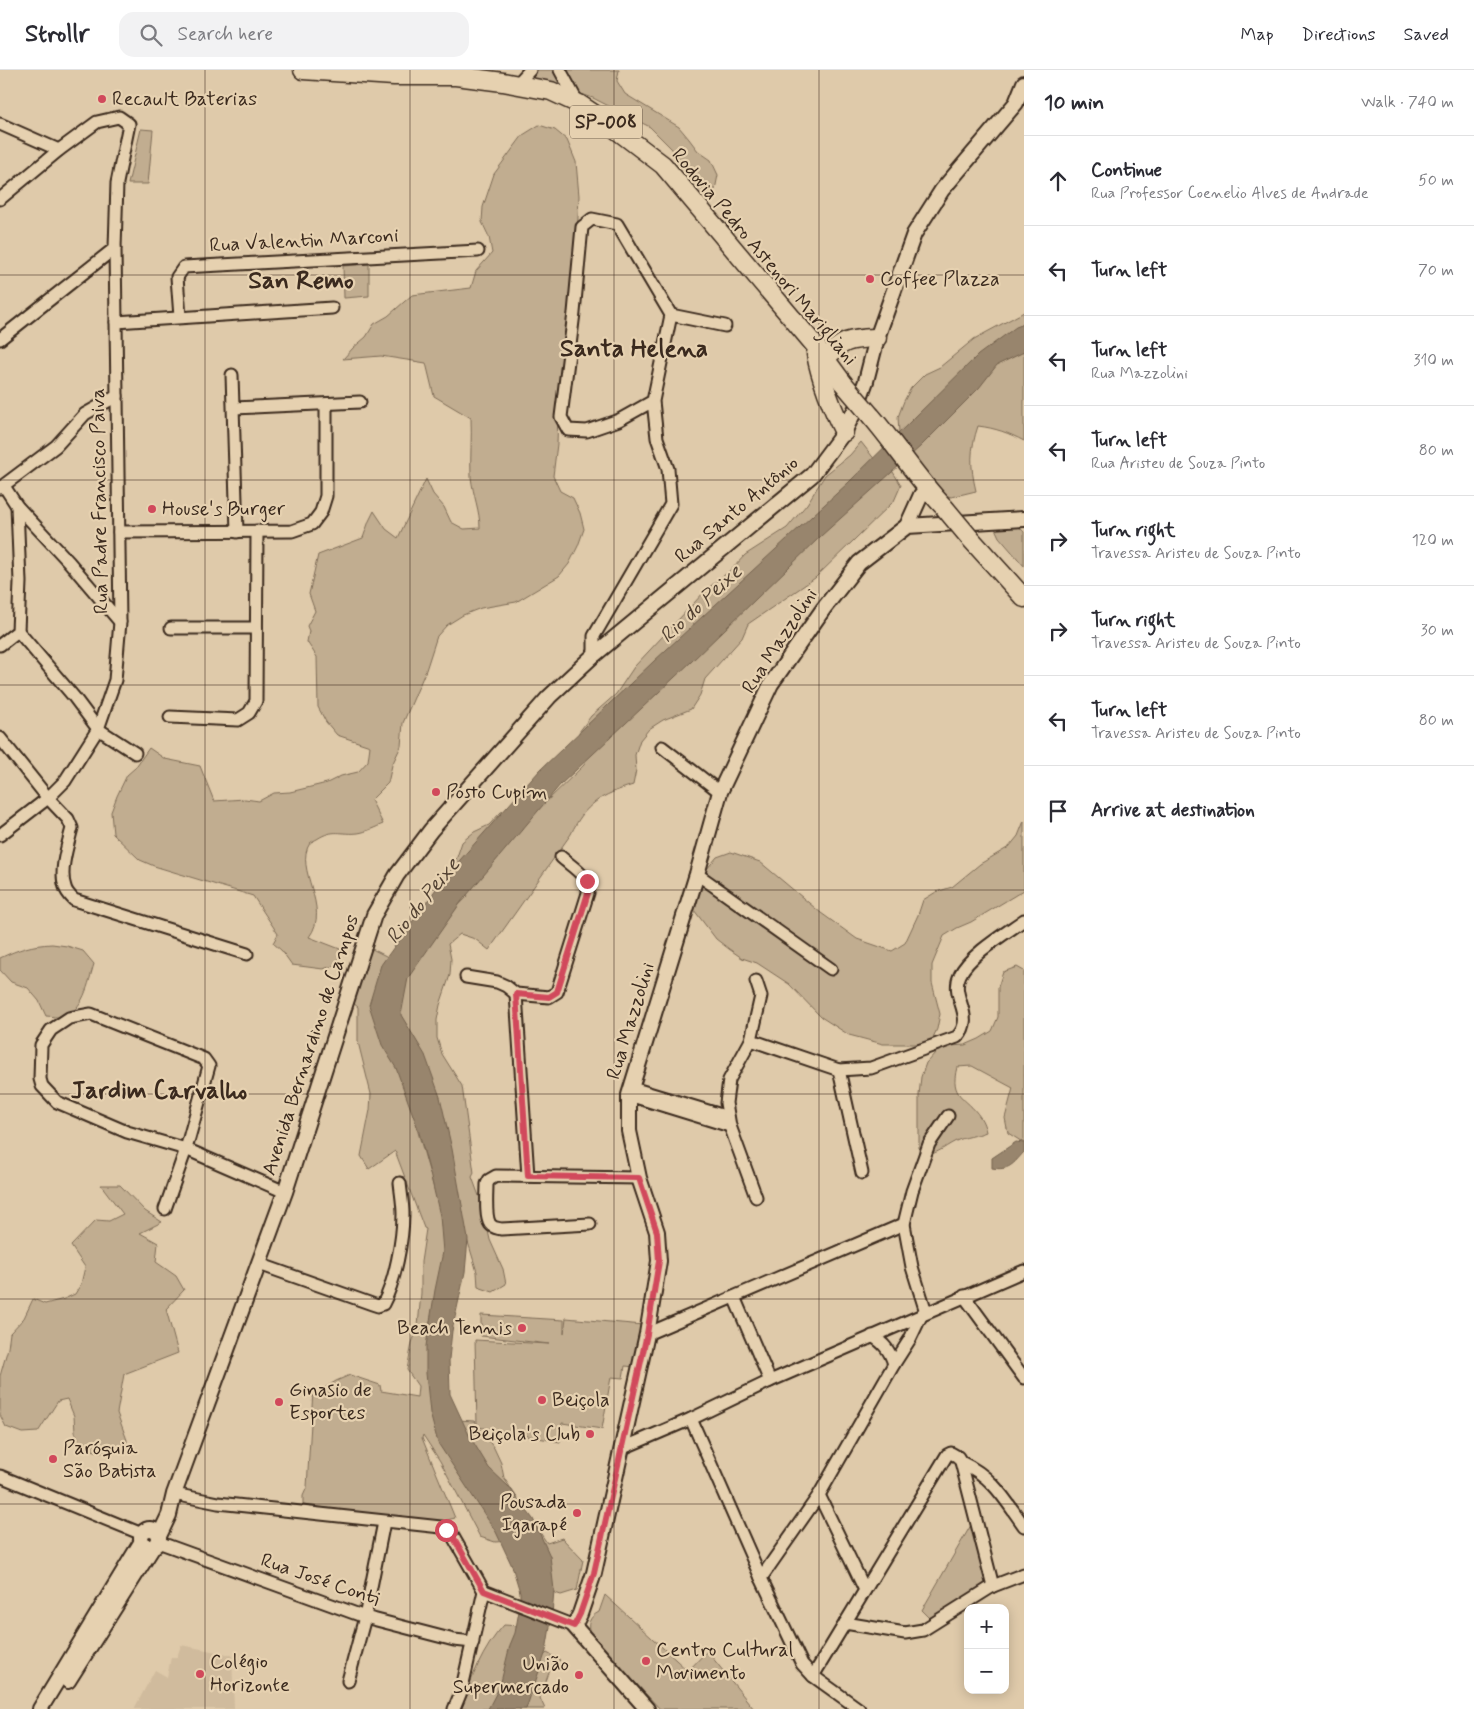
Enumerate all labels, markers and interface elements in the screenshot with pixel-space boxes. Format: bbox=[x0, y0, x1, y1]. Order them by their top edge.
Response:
search box bbox=[119, 12, 469, 57]
text: Strollr bbox=[25, 19, 89, 50]
icon: search bbox=[137, 21, 165, 49]
text: Search here bbox=[177, 22, 273, 47]
text: Map bbox=[1241, 23, 1274, 47]
text: Directions bbox=[1302, 23, 1376, 47]
text: Saved bbox=[1404, 23, 1449, 47]
place label: Recault Baterias bbox=[112, 86, 257, 113]
text: 10 min bbox=[1044, 89, 1104, 117]
text: Walk · 740 m bbox=[1361, 92, 1454, 113]
marker: Recault Baterias bbox=[96, 93, 108, 105]
road number: SP-008 bbox=[570, 106, 642, 138]
street label: Rodovia Pedro Astenori Marigliani bbox=[663, 143, 863, 373]
text: Continue bbox=[1091, 158, 1162, 183]
icon: ahead bbox=[1044, 167, 1072, 195]
text: 50 m bbox=[1418, 170, 1454, 191]
text: Rua Professor Coenelio Alves de Andrade bbox=[1091, 183, 1369, 204]
street label: Rua Valentin Marconi bbox=[209, 223, 399, 259]
icon: left bbox=[1044, 257, 1072, 285]
text: Turn left bbox=[1091, 258, 1167, 283]
text: 70 m bbox=[1418, 260, 1454, 281]
district label: San Remo bbox=[248, 265, 354, 298]
place label: Coffee Plazza bbox=[880, 266, 1000, 293]
marker: Coffee Plazza bbox=[864, 273, 876, 285]
district label: Santa Helena bbox=[560, 333, 708, 366]
text: Turn left bbox=[1091, 338, 1167, 363]
icon: left bbox=[1044, 347, 1072, 375]
text: 310 m bbox=[1413, 350, 1454, 371]
text: Rua Mazzolini bbox=[1091, 363, 1188, 384]
street label: Rua Padre Francisco Paiva bbox=[85, 388, 115, 614]
text: Turn left bbox=[1091, 428, 1167, 453]
icon: left bbox=[1044, 437, 1072, 465]
text: 80 m bbox=[1419, 440, 1454, 461]
street label: Rua Santo Antônio bbox=[669, 450, 805, 570]
text: Rua Aristeu de Souza Pinto bbox=[1091, 453, 1265, 474]
place label: House's Burger bbox=[162, 496, 286, 523]
marker: House's Burger bbox=[146, 503, 158, 515]
text: Turn right bbox=[1091, 518, 1175, 543]
icon: right bbox=[1044, 527, 1072, 555]
text: 120 m bbox=[1412, 530, 1454, 551]
text: Travessa Aristeu de Souza Pinto bbox=[1091, 543, 1301, 564]
water label: Rio do Peixe bbox=[654, 558, 749, 650]
street label: Rua Mazzolini bbox=[736, 583, 824, 699]
text: Turn right bbox=[1091, 608, 1175, 633]
icon: right bbox=[1044, 617, 1072, 645]
text: 30 m bbox=[1421, 620, 1454, 641]
text: Travessa Aristeu de Souza Pinto bbox=[1091, 633, 1301, 654]
text: Turn left bbox=[1091, 698, 1167, 723]
icon: left bbox=[1044, 707, 1072, 735]
text: 80 m bbox=[1419, 710, 1454, 731]
text: Travessa Aristeu de Souza Pinto bbox=[1091, 723, 1301, 744]
place label: Posto Cupim bbox=[446, 779, 547, 806]
marker: Posto Cupim bbox=[430, 786, 442, 798]
icon: arrive bbox=[1044, 797, 1072, 825]
text: Arrive at destination bbox=[1091, 798, 1255, 823]
water label: Rio do Peixe bbox=[380, 851, 467, 950]
route end bbox=[576, 870, 599, 893]
street label: Avenida Bernardino de Campos bbox=[256, 911, 366, 1179]
street label: Rua Mazzolini bbox=[600, 959, 662, 1083]
district label: Jardim Carvalho bbox=[71, 1075, 247, 1108]
place label: Beach Tennis bbox=[397, 1315, 512, 1342]
marker: Beach Tennis bbox=[516, 1322, 528, 1334]
place label: Ginasio de Esportes bbox=[289, 1377, 372, 1427]
place label: Beiçola bbox=[552, 1387, 610, 1414]
marker: Beiçola bbox=[536, 1394, 548, 1406]
marker: Ginasio de Esportes bbox=[273, 1396, 285, 1408]
place label: Beiçola's Club bbox=[469, 1421, 580, 1448]
marker: Beiçola's Club bbox=[584, 1428, 596, 1440]
place label: Paróquia São Batista bbox=[63, 1435, 157, 1485]
marker: Paróquia São Batista bbox=[47, 1453, 59, 1465]
place label: Pousada Igarapé bbox=[500, 1489, 567, 1539]
marker: Pousada Igarapé bbox=[571, 1507, 583, 1519]
route start bbox=[435, 1519, 458, 1542]
street label: Rua José Conti bbox=[257, 1547, 383, 1613]
map controls bbox=[964, 1604, 1009, 1694]
button: + bbox=[964, 1604, 1009, 1649]
place label: Centro Cultural Movimento bbox=[656, 1637, 794, 1687]
place label: Colégio Horizonte bbox=[210, 1649, 290, 1699]
button: − bbox=[964, 1649, 1009, 1694]
place label: União Supermercado bbox=[453, 1651, 569, 1701]
marker: Centro Cultural Movimento bbox=[640, 1655, 652, 1667]
marker: Colégio Horizonte bbox=[194, 1668, 206, 1680]
marker: União Supermercado bbox=[573, 1669, 585, 1681]

